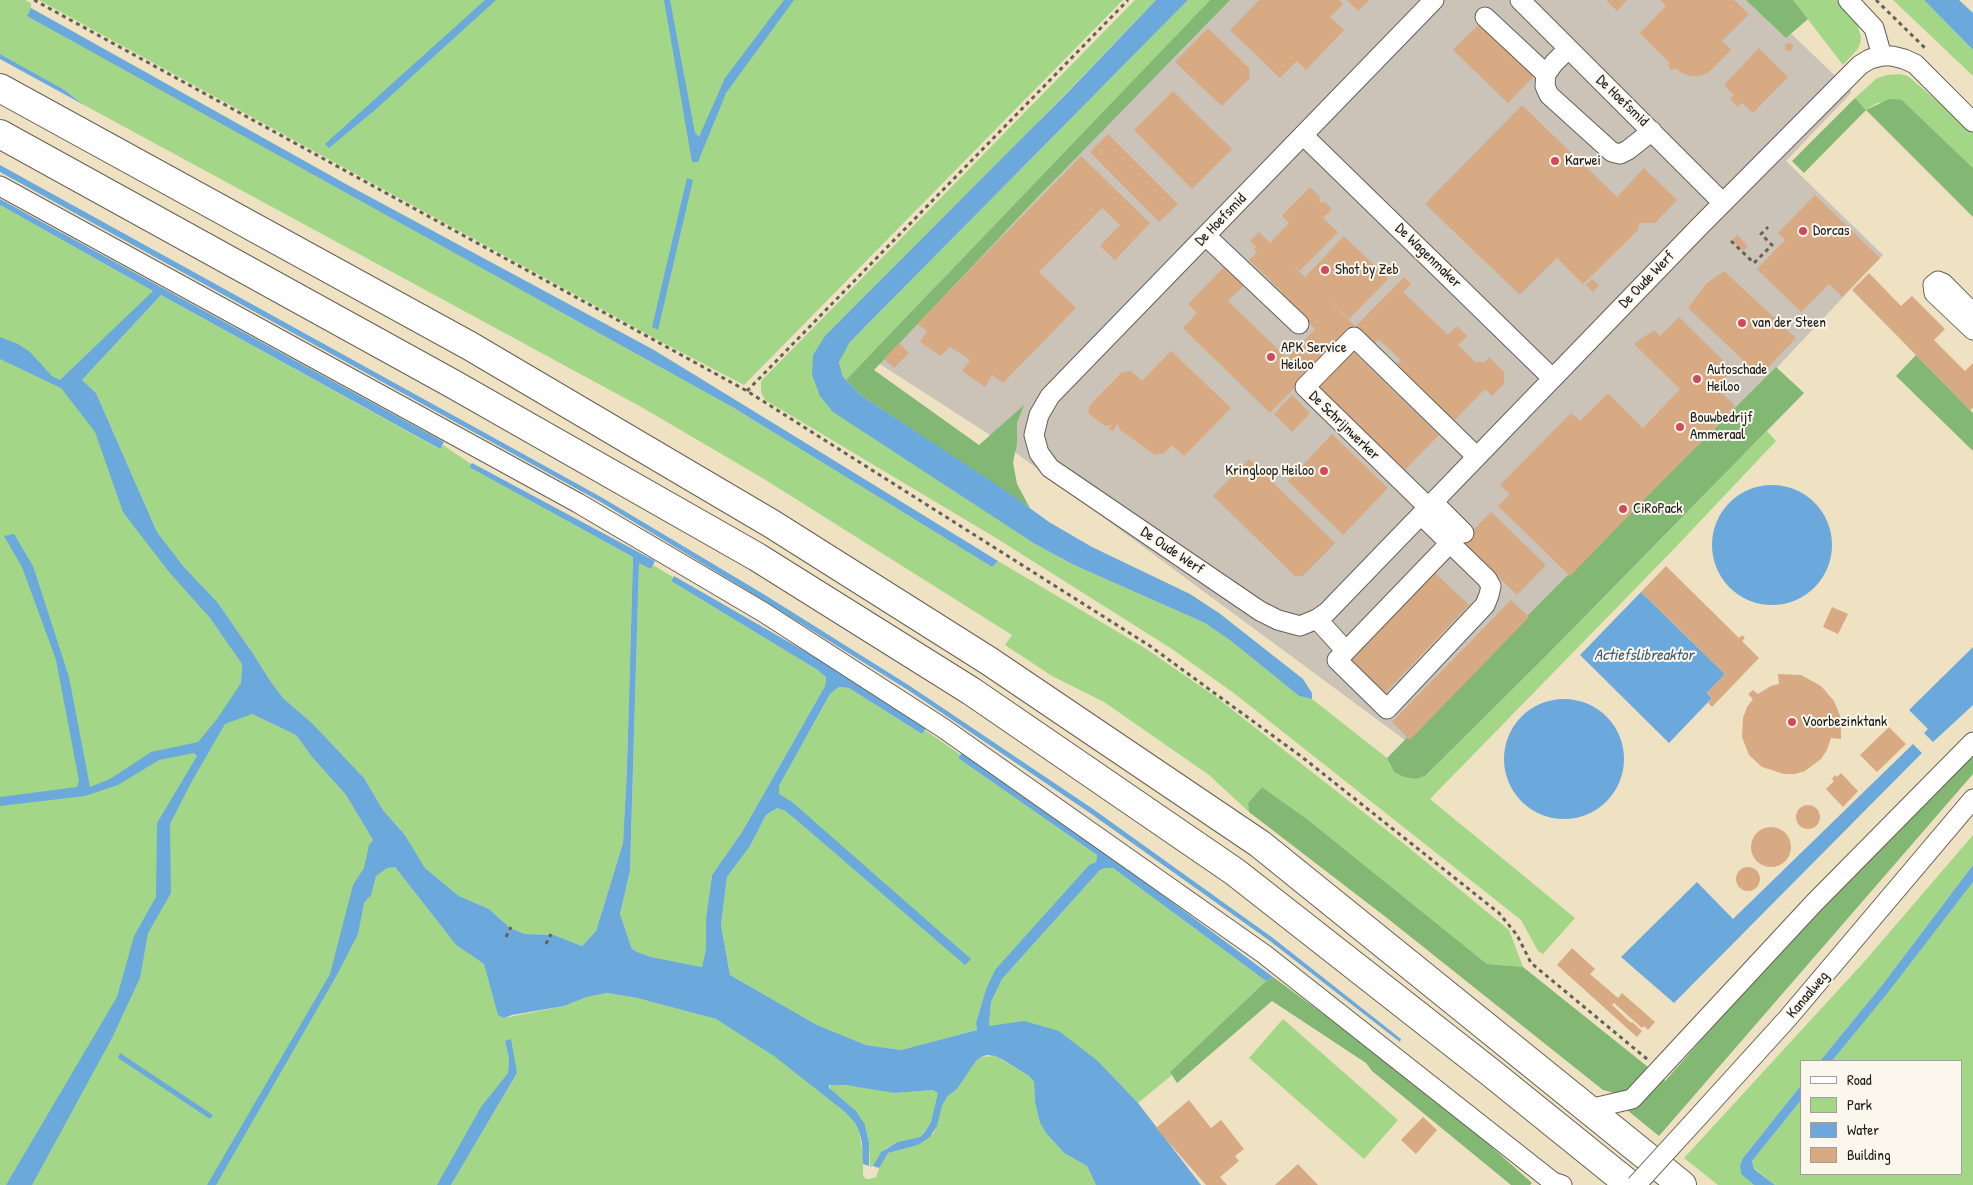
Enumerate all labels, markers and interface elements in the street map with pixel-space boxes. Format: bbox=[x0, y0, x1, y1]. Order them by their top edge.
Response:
street label: De Hoefsmid bbox=[1592, 72, 1652, 130]
place label: Karwei bbox=[1565, 152, 1601, 170]
marker: Karwei bbox=[1549, 155, 1561, 167]
street label: De Hoefsmid bbox=[1192, 190, 1250, 250]
street label: De Wagenmaker bbox=[1391, 220, 1465, 292]
place label: Dorcas bbox=[1813, 222, 1849, 240]
marker: Dorcas bbox=[1797, 225, 1809, 237]
street label: De Oude Werf bbox=[1615, 248, 1679, 312]
place label: Shot by Zeb bbox=[1335, 261, 1399, 279]
marker: Shot by Zeb bbox=[1319, 264, 1331, 276]
place label: van der Steen bbox=[1752, 314, 1826, 332]
marker: van der Steen bbox=[1736, 317, 1748, 329]
place label: APK Service Heiloo bbox=[1281, 339, 1347, 374]
marker: APK Service Heiloo bbox=[1265, 351, 1277, 363]
place label: Autoschade Heiloo bbox=[1707, 361, 1767, 396]
marker: Autoschade Heiloo bbox=[1691, 373, 1703, 385]
street label: De Schrijnwerker bbox=[1305, 388, 1383, 464]
place label: Bouwbedrijf Ammeraal bbox=[1690, 409, 1753, 444]
marker: Bouwbedrijf Ammeraal bbox=[1674, 421, 1686, 433]
place label: Kringloop Heiloo bbox=[1225, 462, 1314, 480]
marker: Kringloop Heiloo bbox=[1318, 465, 1330, 477]
place label: CiRoPack bbox=[1633, 500, 1683, 518]
marker: CiRoPack bbox=[1617, 503, 1629, 515]
street label: De Oude Werf bbox=[1137, 523, 1207, 579]
water label: Actiefslibreaktor bbox=[1594, 646, 1694, 666]
place label: Voorbezinktank bbox=[1802, 713, 1887, 731]
marker: Voorbezinktank bbox=[1786, 716, 1798, 728]
street label: Kanaalweg bbox=[1783, 968, 1833, 1022]
legend bbox=[1800, 1060, 1963, 1175]
text: Road bbox=[1847, 1069, 1872, 1090]
text: Park bbox=[1847, 1094, 1872, 1115]
text: Water bbox=[1847, 1119, 1879, 1140]
text: Building bbox=[1847, 1144, 1891, 1165]

